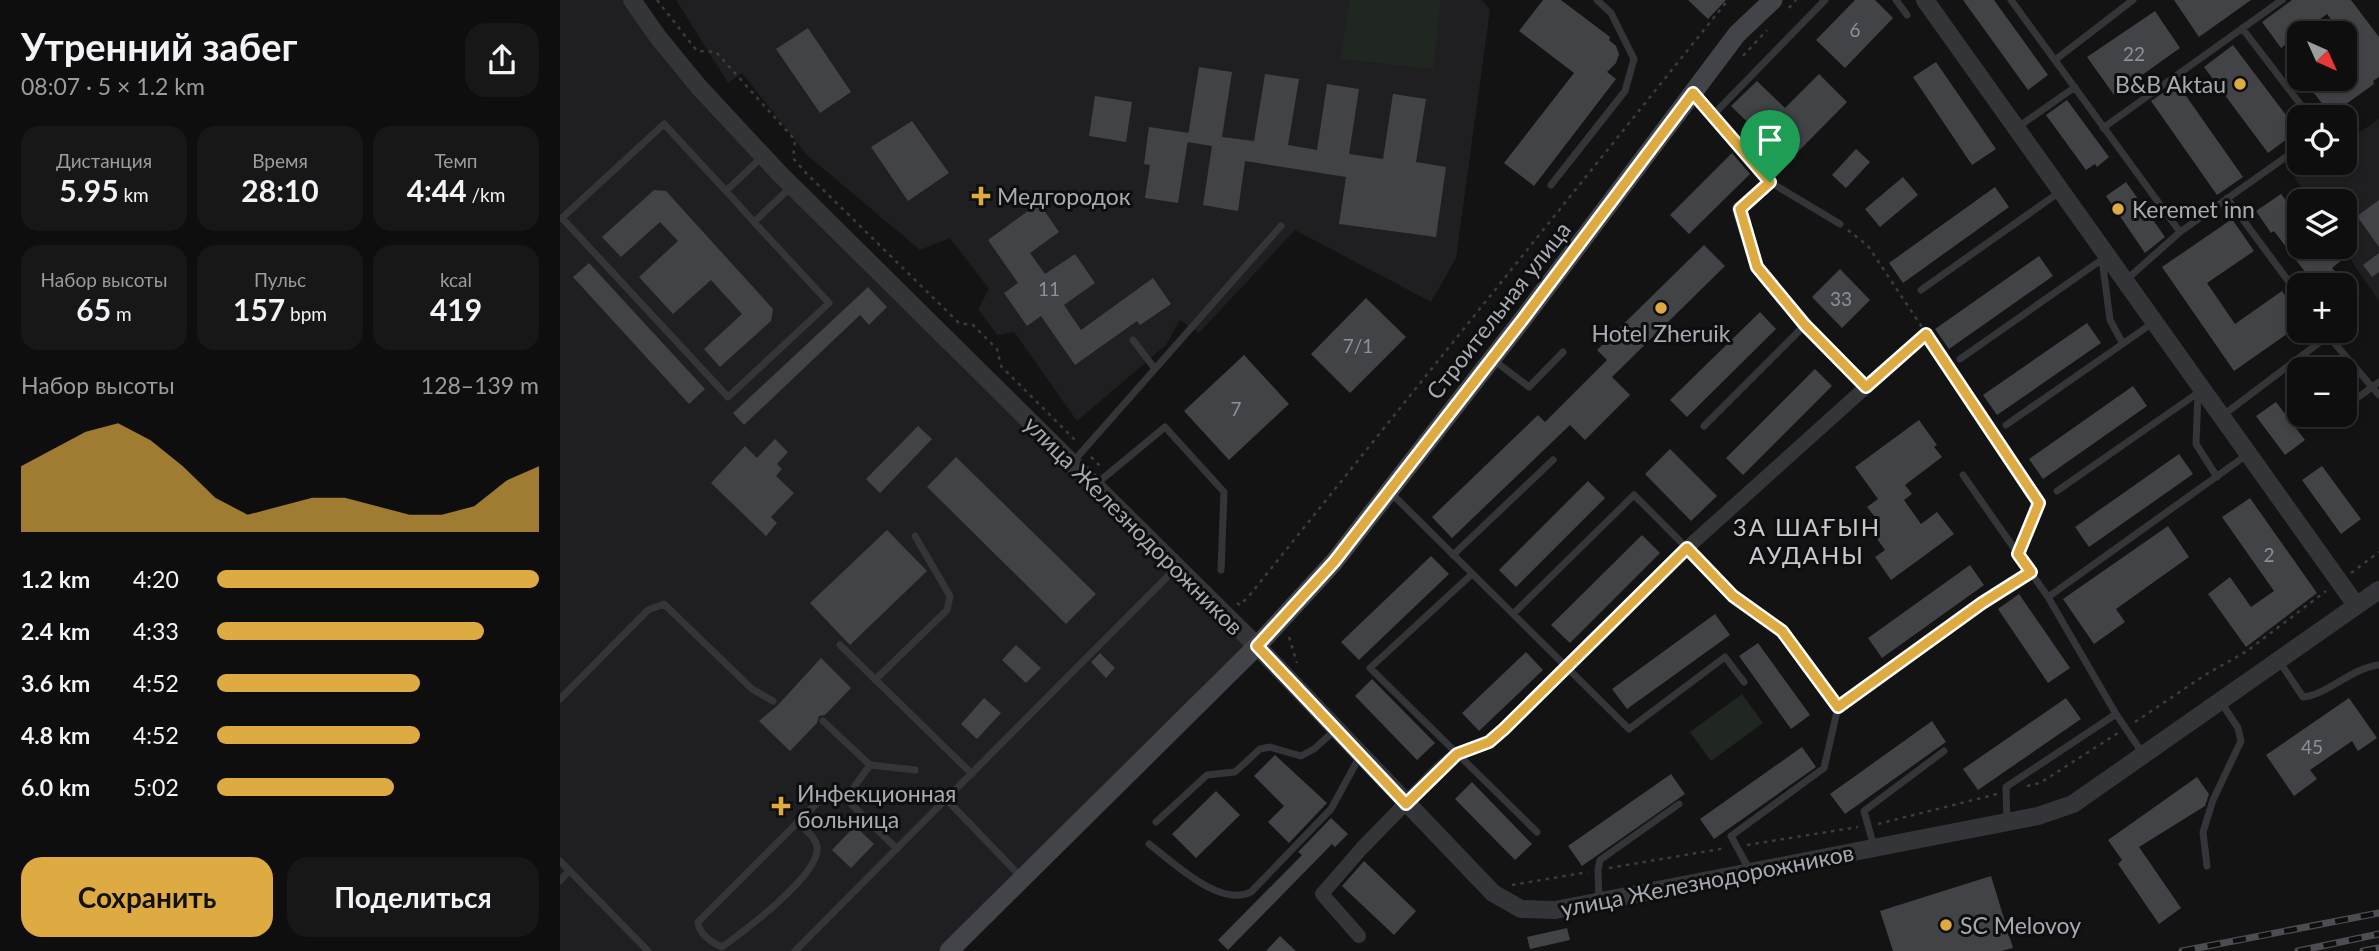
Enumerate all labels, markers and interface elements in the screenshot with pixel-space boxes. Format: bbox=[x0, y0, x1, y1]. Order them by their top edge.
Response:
house number: 6 bbox=[1849, 18, 1861, 41]
north arrow bbox=[2287, 21, 2357, 91]
map controls bbox=[2287, 21, 2357, 427]
text: Утренний забег bbox=[21, 23, 298, 69]
button: share bbox=[465, 23, 539, 97]
house number: 22 bbox=[2123, 42, 2145, 65]
place label: B&B Aktau bbox=[2115, 70, 2226, 98]
text: 08:07 · 5 × 1.2 km bbox=[21, 72, 205, 100]
marker: B&B Aktau bbox=[2232, 76, 2248, 92]
button: locate bbox=[2287, 105, 2357, 175]
pin bbox=[1740, 110, 1800, 182]
icon: arrive bbox=[1751, 121, 1789, 159]
text: Дистанция bbox=[56, 149, 152, 172]
text: Время bbox=[252, 149, 308, 172]
text: Темп bbox=[434, 149, 478, 172]
text: 5.95 bbox=[59, 172, 119, 208]
text: 28:10 bbox=[241, 172, 319, 208]
text: 4:44 bbox=[407, 172, 467, 208]
place label: Медгородок bbox=[997, 182, 1131, 210]
text: km bbox=[119, 183, 149, 206]
text: /km bbox=[467, 183, 505, 206]
marker: Медгородок bbox=[971, 186, 991, 206]
button: layers bbox=[2287, 189, 2357, 259]
place label: Keremet inn bbox=[2132, 195, 2255, 223]
marker: Keremet inn bbox=[2110, 201, 2126, 217]
street label: Строительная улица bbox=[1420, 216, 1576, 404]
text: Набор высоты bbox=[41, 268, 167, 291]
text: Пульс bbox=[254, 268, 306, 291]
text: kcal bbox=[440, 268, 472, 291]
button: + bbox=[2287, 273, 2357, 343]
house number: 11 bbox=[1038, 277, 1060, 300]
house number: 33 bbox=[1830, 287, 1852, 310]
text: 65 bbox=[76, 291, 111, 327]
text: 157 bbox=[233, 291, 285, 327]
text: 419 bbox=[430, 291, 482, 327]
marker: Hotel Zheruik bbox=[1653, 300, 1669, 316]
text: m bbox=[111, 302, 132, 325]
text: bpm bbox=[285, 302, 327, 325]
place label: Hotel Zheruik bbox=[1592, 319, 1731, 347]
house number: 7/1 bbox=[1343, 334, 1373, 357]
button: − bbox=[2287, 357, 2357, 427]
text: Набор высоты bbox=[21, 371, 175, 399]
text: 128–139 m bbox=[421, 371, 539, 399]
house number: 7 bbox=[1230, 397, 1242, 420]
street label: улица Железнодорожников bbox=[1019, 410, 1249, 640]
district label: 3А ШАҒЫН АУДАНЫ bbox=[1733, 512, 1881, 569]
house number: 2 bbox=[2263, 543, 2275, 566]
text: 1.2 km bbox=[21, 565, 90, 593]
text: 4:20 bbox=[133, 565, 179, 593]
text: 2.4 km bbox=[21, 617, 90, 645]
text: 4:33 bbox=[133, 617, 179, 645]
text: 3.6 km bbox=[21, 669, 90, 697]
text: 4:52 bbox=[133, 669, 179, 697]
text: 4.8 km bbox=[21, 721, 90, 749]
text: 4:52 bbox=[133, 721, 179, 749]
house number: 45 bbox=[2301, 735, 2323, 758]
text: 6.0 km bbox=[21, 773, 90, 801]
text: 5:02 bbox=[133, 773, 179, 801]
place label: Инфекционная больница bbox=[797, 779, 956, 833]
marker: Инфекционная больница bbox=[771, 796, 791, 816]
street label: улица Железнодорожников bbox=[1558, 838, 1856, 922]
button: Сохранить bbox=[21, 857, 273, 937]
button: Поделиться bbox=[287, 857, 539, 937]
place label: SC Melovoy bbox=[1960, 911, 2081, 939]
marker: SC Melovoy bbox=[1938, 917, 1954, 933]

